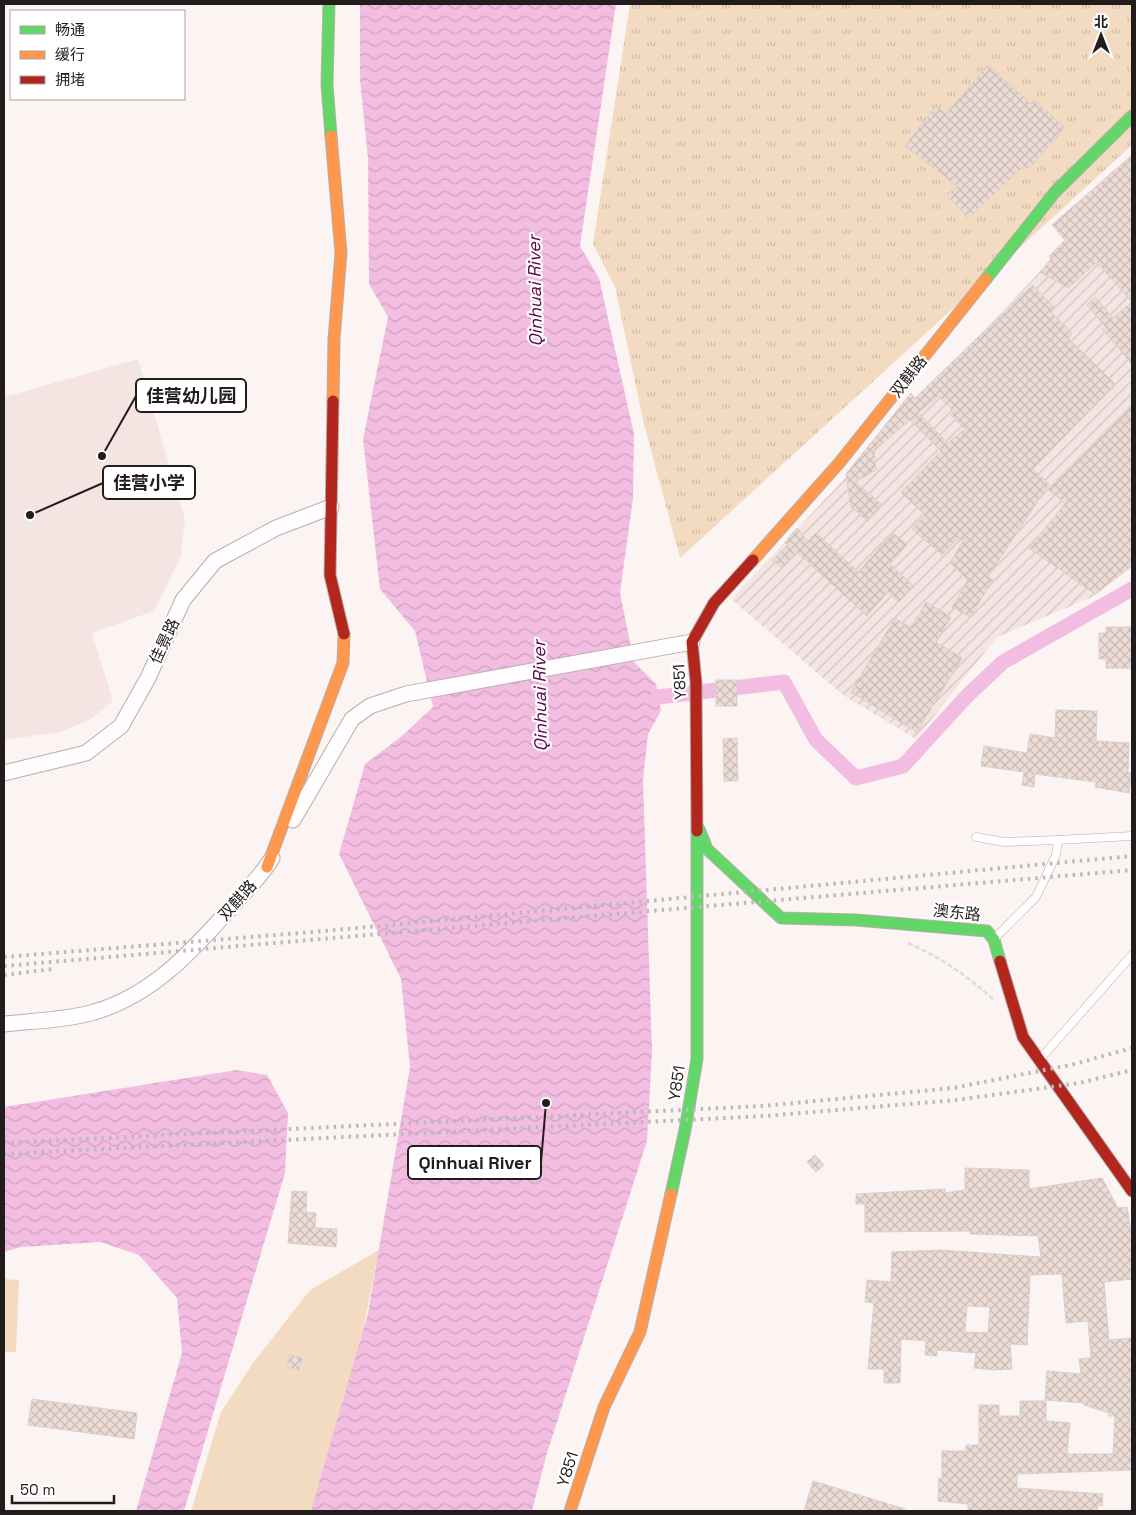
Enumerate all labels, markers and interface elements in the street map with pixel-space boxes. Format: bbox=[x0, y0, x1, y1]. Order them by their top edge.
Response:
legend bbox=[10, 10, 185, 100]
north arrow bbox=[1076, 10, 1126, 60]
text: 北 bbox=[1094, 13, 1108, 31]
text: 畅通 bbox=[55, 20, 85, 39]
text: 缓行 bbox=[55, 45, 85, 64]
text: 拥堵 bbox=[55, 70, 85, 89]
water label: Qinhuai River bbox=[522, 233, 547, 347]
street label: 双麒路 bbox=[885, 351, 931, 402]
callout: 佳营幼儿园 bbox=[136, 379, 246, 412]
text: 佳营幼儿园 bbox=[146, 384, 236, 407]
callout: 佳营小学 bbox=[103, 466, 195, 499]
text: 佳营小学 bbox=[113, 471, 185, 494]
street label: 佳景路 bbox=[145, 615, 184, 667]
water label: Qinhuai River bbox=[527, 638, 552, 752]
street label: Y851 bbox=[668, 664, 691, 700]
street label: 双麒路 bbox=[214, 875, 261, 925]
street label: 澳东路 bbox=[932, 900, 982, 925]
street label: Y851 bbox=[663, 1064, 690, 1102]
callout: Qinhuai River bbox=[408, 1146, 541, 1179]
text: Qinhuai River bbox=[418, 1151, 532, 1174]
street label: Y851 bbox=[552, 1449, 583, 1489]
scale bar bbox=[12, 1472, 115, 1504]
text: 50 m bbox=[20, 1480, 55, 1499]

